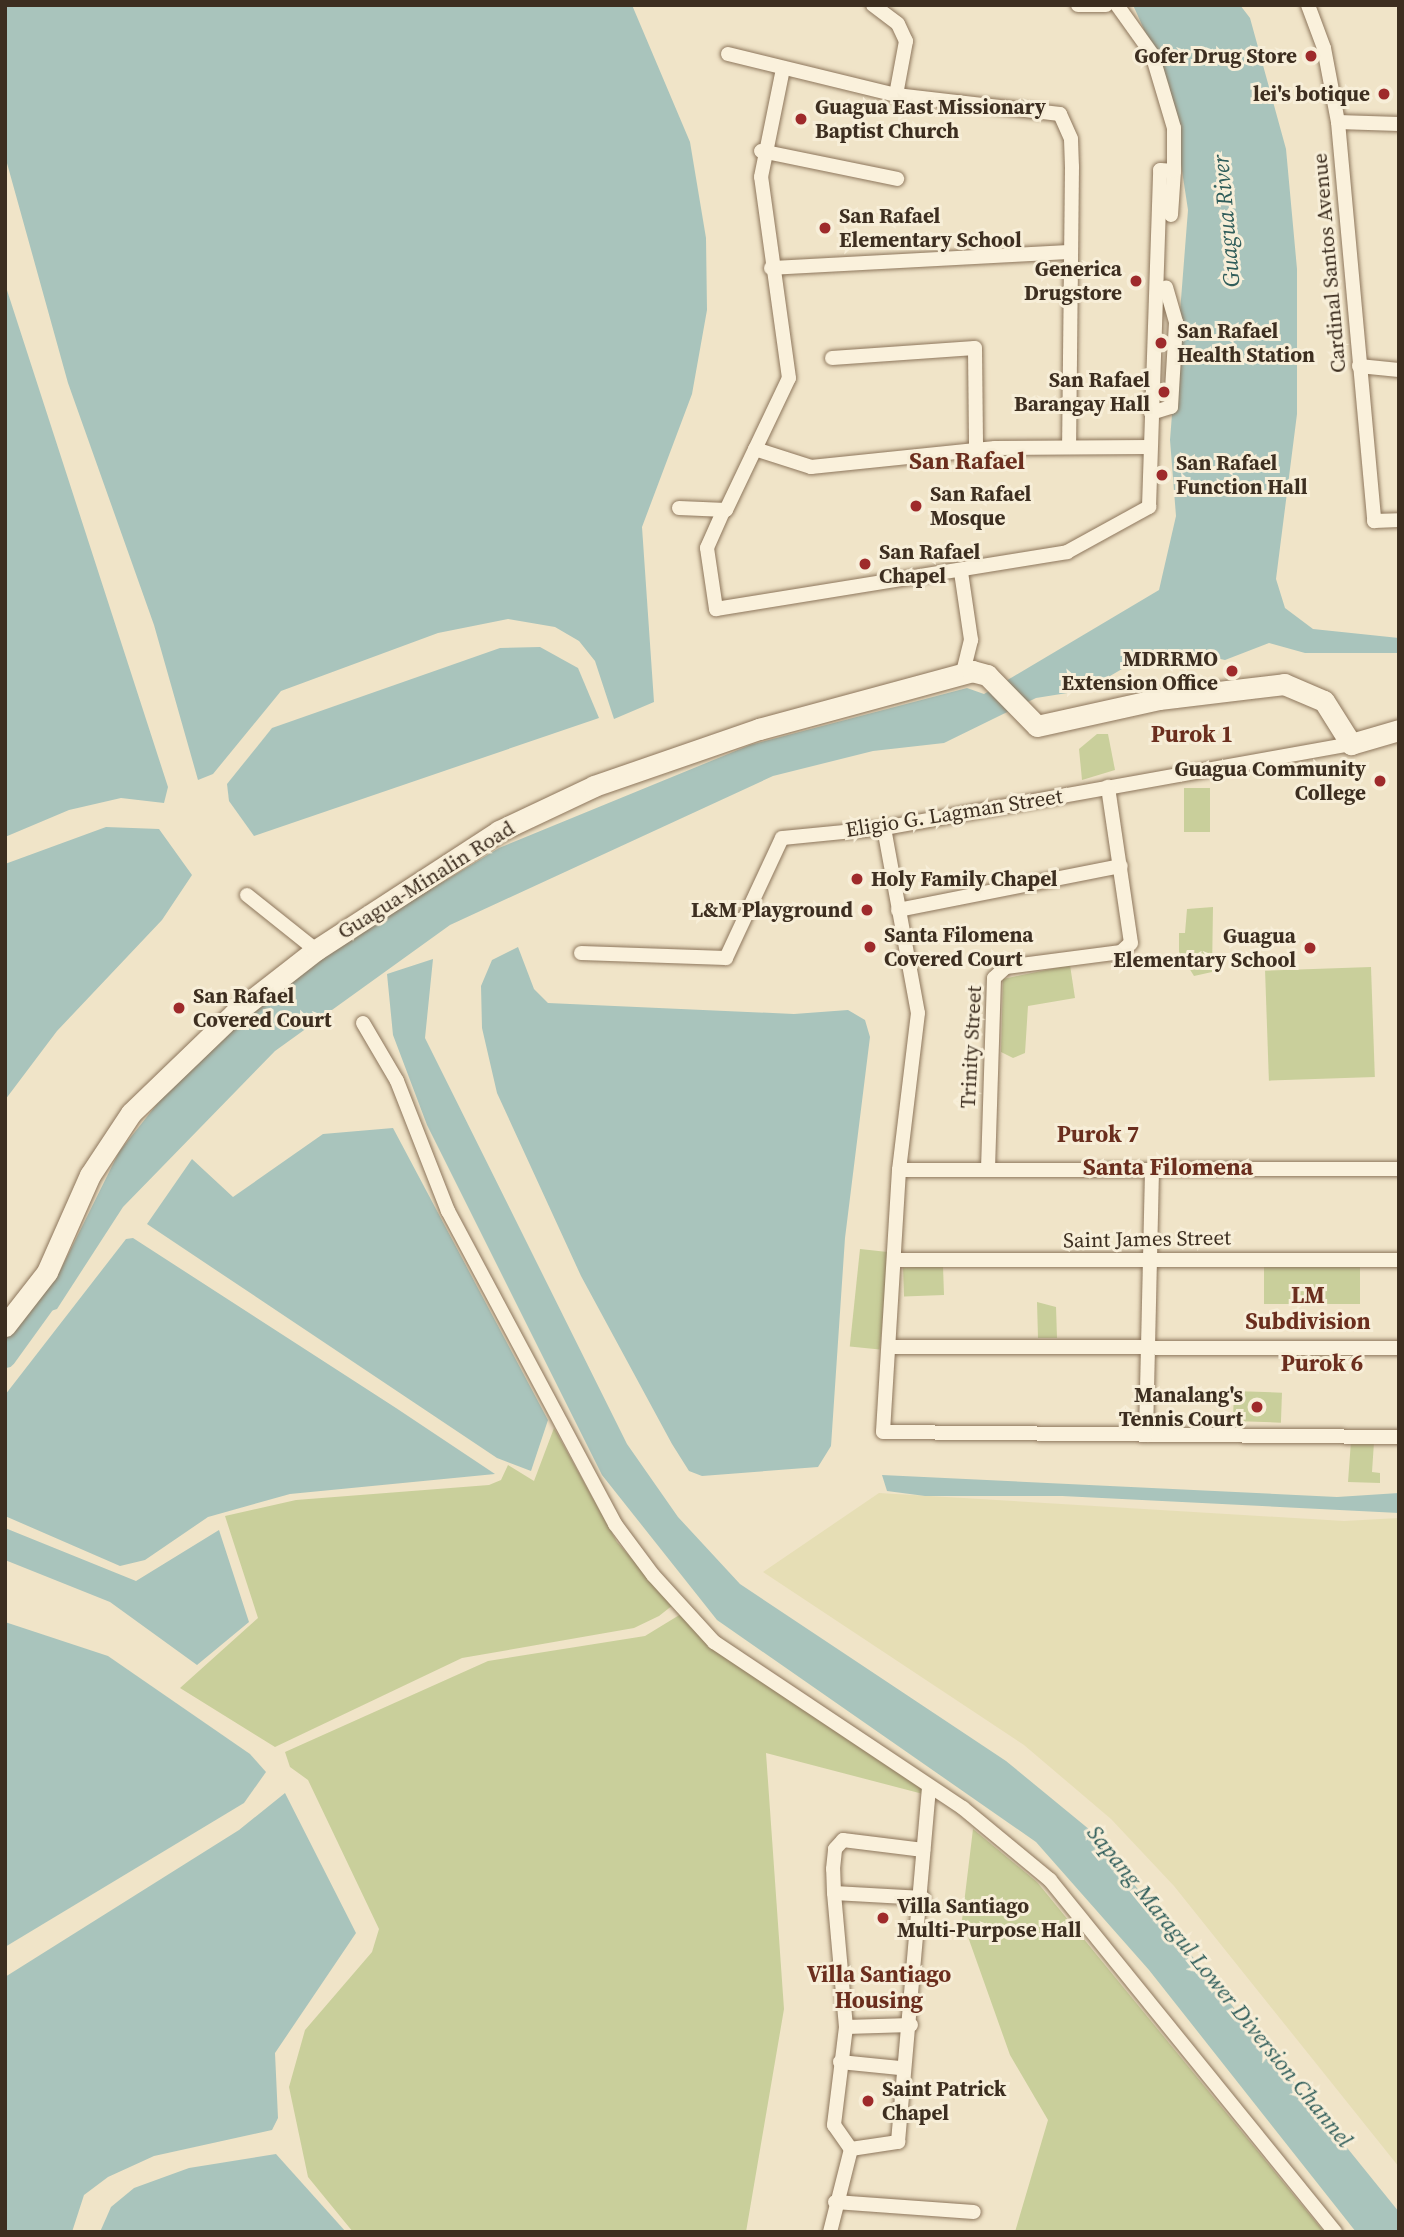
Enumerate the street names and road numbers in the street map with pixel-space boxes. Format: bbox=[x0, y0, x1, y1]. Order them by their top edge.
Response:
street label: Cardinal Santos Avenue bbox=[1307, 152, 1351, 374]
street label: Eligio G. Lagman Street bbox=[844, 783, 1064, 843]
street label: Guagua-Minalin Road bbox=[333, 815, 519, 945]
street label: Trinity Street bbox=[955, 985, 987, 1109]
street label: Saint James Street bbox=[1063, 1225, 1231, 1253]

